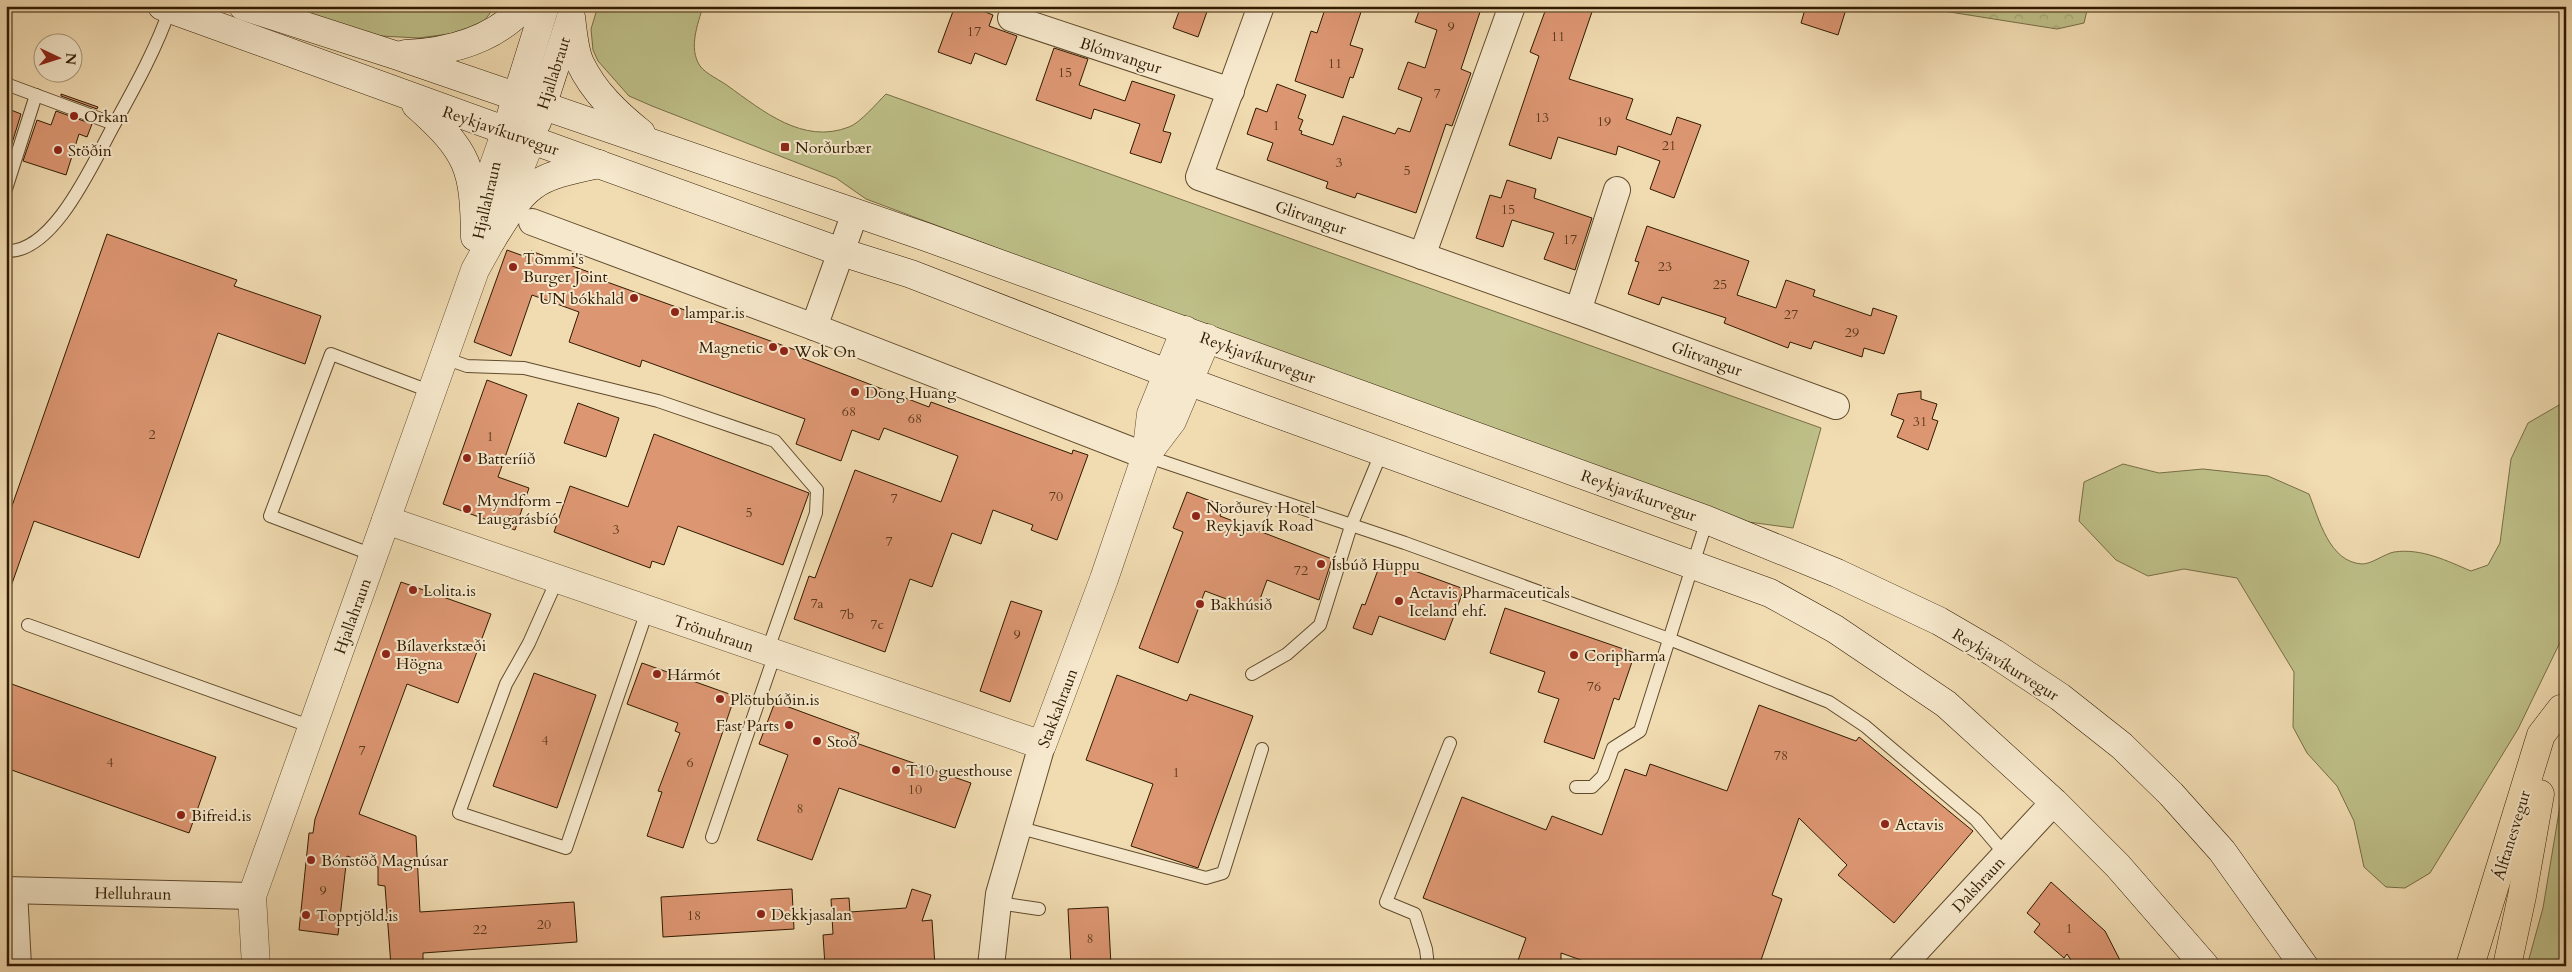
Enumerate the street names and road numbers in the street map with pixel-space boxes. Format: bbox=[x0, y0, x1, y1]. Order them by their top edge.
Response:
street label: Blómvangur bbox=[1077, 32, 1165, 80]
street label: Hjallabraut bbox=[532, 34, 576, 112]
street label: Reykjavíkurvegur bbox=[440, 101, 562, 161]
street label: Hjallahraun bbox=[467, 159, 507, 241]
street label: Glitvangur bbox=[1272, 196, 1349, 240]
street label: Reykjavíkurvegur bbox=[1197, 327, 1319, 389]
street label: Glitvangur bbox=[1668, 336, 1745, 382]
street label: Reykjavíkurvegur bbox=[1578, 465, 1700, 527]
street label: Hjallahraun bbox=[329, 575, 377, 657]
street label: Trönuhraun bbox=[671, 610, 757, 658]
street label: Reykjavíkurvegur bbox=[1948, 623, 2063, 706]
street label: Stakkahraun bbox=[1033, 665, 1083, 751]
street label: Álftanesvegur bbox=[2488, 787, 2536, 883]
street label: Dalshraun bbox=[1947, 852, 2010, 917]
street label: Helluhraun bbox=[94, 882, 172, 906]

